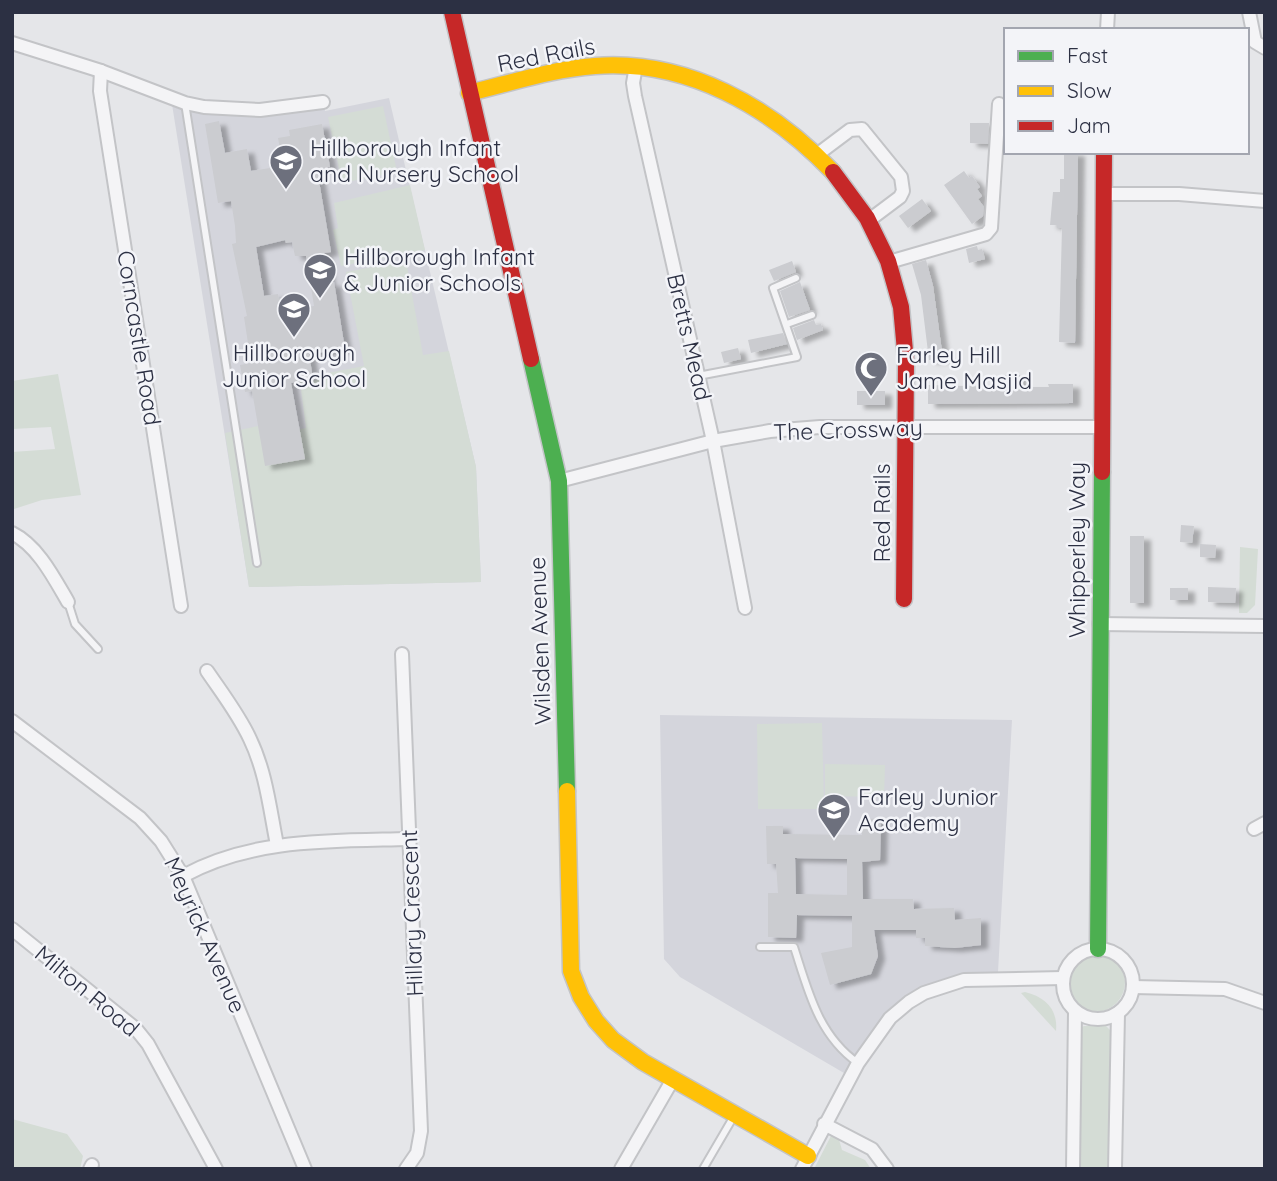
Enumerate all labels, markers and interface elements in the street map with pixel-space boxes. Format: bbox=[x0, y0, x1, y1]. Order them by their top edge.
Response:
legend bbox=[1004, 28, 1249, 154]
street label: Red Rails bbox=[495, 31, 597, 78]
text: Fast bbox=[1067, 42, 1108, 68]
text: Slow bbox=[1067, 77, 1112, 103]
text: Jam bbox=[1067, 112, 1111, 138]
place label: Hillborough Infant and Nursery School bbox=[310, 133, 519, 188]
school or university icon: Hillborough Infant and Nursery School bbox=[267, 142, 305, 191]
place label: Hillborough Infant & Junior Schools bbox=[344, 242, 535, 297]
street label: Corncastle Road bbox=[111, 248, 168, 428]
school or university icon: Hillborough Infant & Junior Schools bbox=[301, 251, 339, 300]
street label: Bretts Mead bbox=[661, 271, 718, 403]
school or university icon: Hillborough Junior School bbox=[275, 290, 313, 339]
place label: Hillborough Junior School bbox=[222, 338, 366, 393]
place label: Farley Hill Jame Masjid bbox=[896, 340, 1032, 395]
mosque icon: Farley Hill Jame Masjid bbox=[852, 349, 890, 398]
street label: The Crossway bbox=[773, 412, 923, 447]
street label: Whipperley Way bbox=[1062, 462, 1091, 638]
street label: Red Rails bbox=[867, 464, 896, 562]
street label: Wilsden Avenue bbox=[522, 556, 557, 726]
place label: Farley Junior Academy bbox=[858, 782, 998, 837]
school or university icon: Farley Junior Academy bbox=[815, 791, 853, 840]
street label: Hillary Crescent bbox=[394, 829, 429, 997]
street label: Meyrick Avenue bbox=[158, 852, 253, 1017]
street label: Milton Road bbox=[29, 939, 145, 1043]

